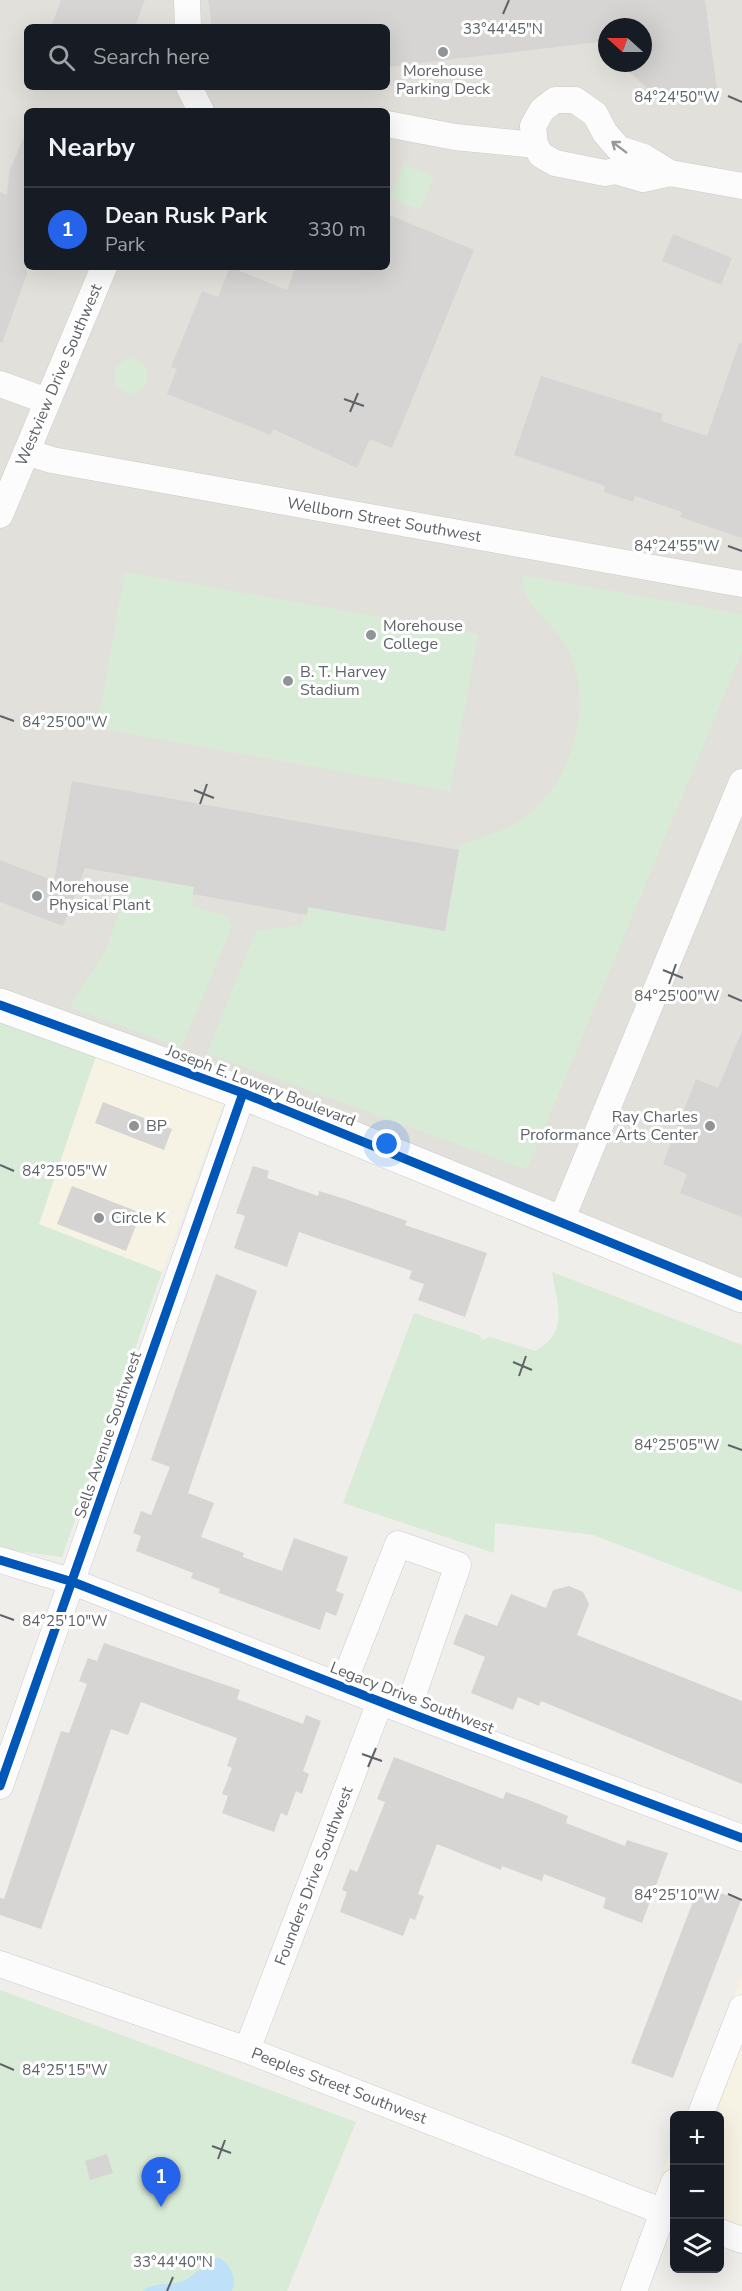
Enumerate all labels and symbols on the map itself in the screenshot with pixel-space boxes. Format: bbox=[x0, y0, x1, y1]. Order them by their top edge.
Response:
north arrow bbox=[598, 18, 652, 72]
text: 33°44'45"N bbox=[463, 19, 543, 39]
marker: Morehouse Parking Deck bbox=[436, 45, 450, 59]
place label: Morehouse Parking Deck bbox=[396, 60, 491, 100]
text: 84°24'50"W bbox=[634, 87, 720, 107]
one-way arrow bbox=[612, 140, 628, 153]
street label: Westview Drive Southwest bbox=[11, 280, 108, 469]
street label: Wellborn Street Southwest bbox=[285, 492, 483, 548]
text: 84°24'55"W bbox=[634, 536, 720, 556]
place label: Morehouse College bbox=[383, 615, 463, 655]
marker: Morehouse College bbox=[364, 628, 378, 642]
place label: B. T. Harvey Stadium bbox=[300, 661, 387, 701]
marker: B. T. Harvey Stadium bbox=[281, 674, 295, 688]
text: 84°25'00"W bbox=[22, 712, 108, 732]
place label: Morehouse Physical Plant bbox=[49, 876, 151, 916]
marker: Morehouse Physical Plant bbox=[30, 889, 44, 903]
text: 84°25'00"W bbox=[634, 986, 720, 1006]
street label: Joseph E. Lowery Boulevard bbox=[162, 1039, 359, 1132]
place label: Ray Charles Proformance Arts Center bbox=[520, 1106, 698, 1146]
place label: BP bbox=[146, 1115, 167, 1137]
marker: BP bbox=[127, 1119, 141, 1133]
marker: Ray Charles Proformance Arts Center bbox=[703, 1119, 717, 1133]
your location bbox=[372, 1129, 401, 1158]
text: 84°25'05"W bbox=[22, 1161, 108, 1181]
place label: Circle K bbox=[111, 1207, 167, 1229]
marker: Circle K bbox=[92, 1211, 106, 1225]
street label: Sells Avenue Southwest bbox=[69, 1348, 147, 1522]
text: 84°25'05"W bbox=[634, 1435, 720, 1455]
text: 84°25'10"W bbox=[22, 1611, 108, 1631]
street label: Legacy Drive Southwest bbox=[327, 1657, 498, 1740]
street label: Founders Drive Southwest bbox=[270, 1783, 358, 1969]
text: 84°25'10"W bbox=[634, 1885, 720, 1905]
street label: Peeples Street Southwest bbox=[248, 2042, 430, 2130]
text: 84°25'15"W bbox=[22, 2060, 108, 2080]
pin: 1 bbox=[142, 2158, 180, 2207]
text: 33°44'40"N bbox=[133, 2252, 213, 2272]

